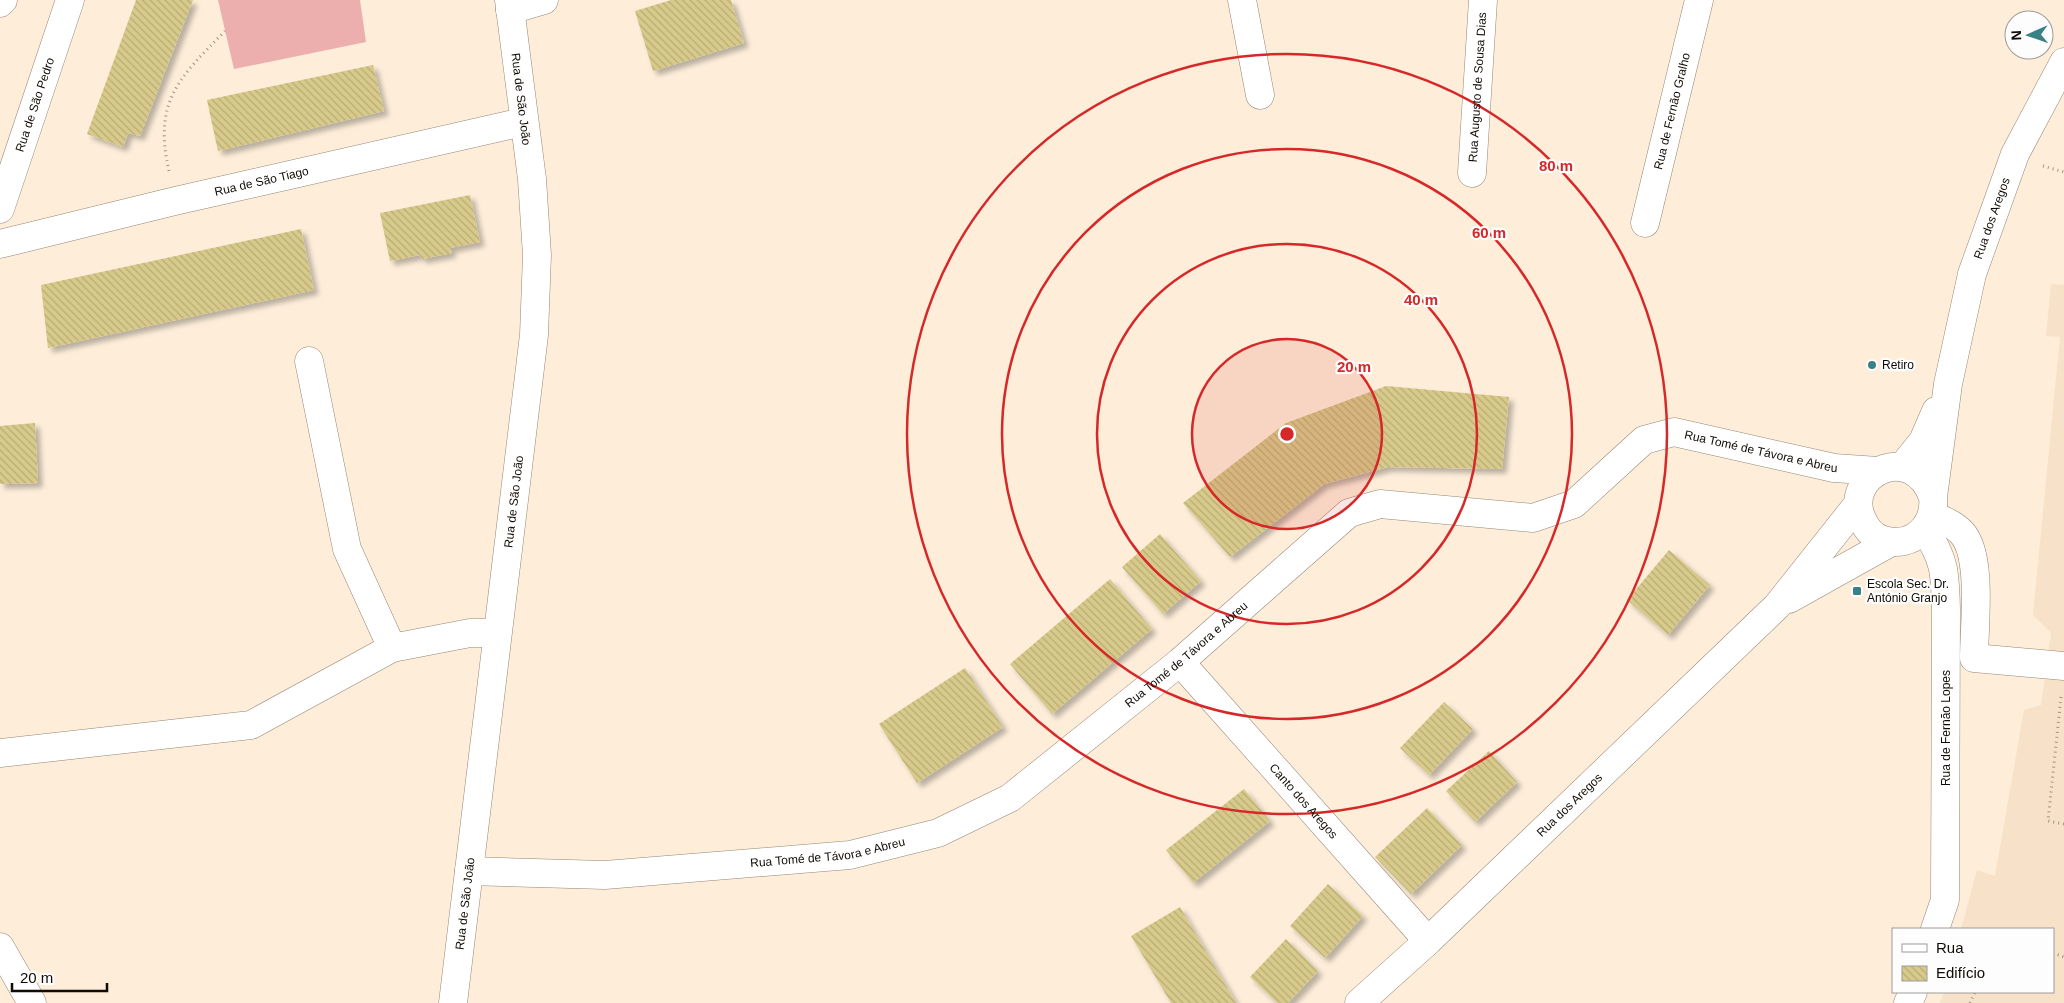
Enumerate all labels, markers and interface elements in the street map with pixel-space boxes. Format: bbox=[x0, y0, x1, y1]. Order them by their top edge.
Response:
north arrow bbox=[2004, 10, 2054, 60]
street label: Rua Augusto de Sousa Dias bbox=[1466, 12, 1489, 163]
text: N bbox=[2008, 30, 2024, 41]
street label: Rua de Fernão Gralho bbox=[1651, 51, 1693, 171]
street label: Rua de São João bbox=[508, 52, 534, 146]
street label: Rua de São Pedro bbox=[13, 55, 57, 154]
text: 80 m bbox=[1539, 157, 1573, 174]
street label: Rua de São Tiago bbox=[213, 164, 310, 199]
street label: Rua dos Aregos bbox=[1971, 176, 2013, 261]
text: 60 m bbox=[1472, 224, 1506, 241]
text: 40 m bbox=[1404, 291, 1438, 308]
text: 20 m bbox=[1337, 358, 1371, 375]
place label: Retiro bbox=[1882, 358, 1914, 372]
marker: Retiro bbox=[1866, 359, 1878, 371]
centre of rings bbox=[1278, 425, 1296, 443]
street label: Rua Tomé de Távora e Abreu bbox=[1683, 428, 1838, 475]
street label: Rua de São João bbox=[501, 454, 526, 549]
place label: Escola Sec. Dr. António Granjo bbox=[1867, 577, 1949, 605]
marker: Escola Sec. Dr. António Granjo bbox=[1851, 585, 1863, 597]
street label: Rua Tomé de Távora e Abreu bbox=[1122, 599, 1251, 710]
street label: Rua de Fernão Lopes bbox=[1939, 670, 1953, 786]
street label: Canto dos Aregos bbox=[1267, 761, 1341, 841]
street label: Rua dos Aregos bbox=[1534, 770, 1605, 840]
street label: Rua Tomé de Távora e Abreu bbox=[750, 835, 906, 870]
street label: Rua de São João bbox=[452, 856, 478, 951]
legend bbox=[1892, 928, 2054, 993]
text: Rua bbox=[1936, 939, 1964, 956]
scale bar bbox=[12, 960, 108, 992]
text: Edifício bbox=[1936, 964, 1985, 981]
text: 20 m bbox=[20, 969, 53, 986]

